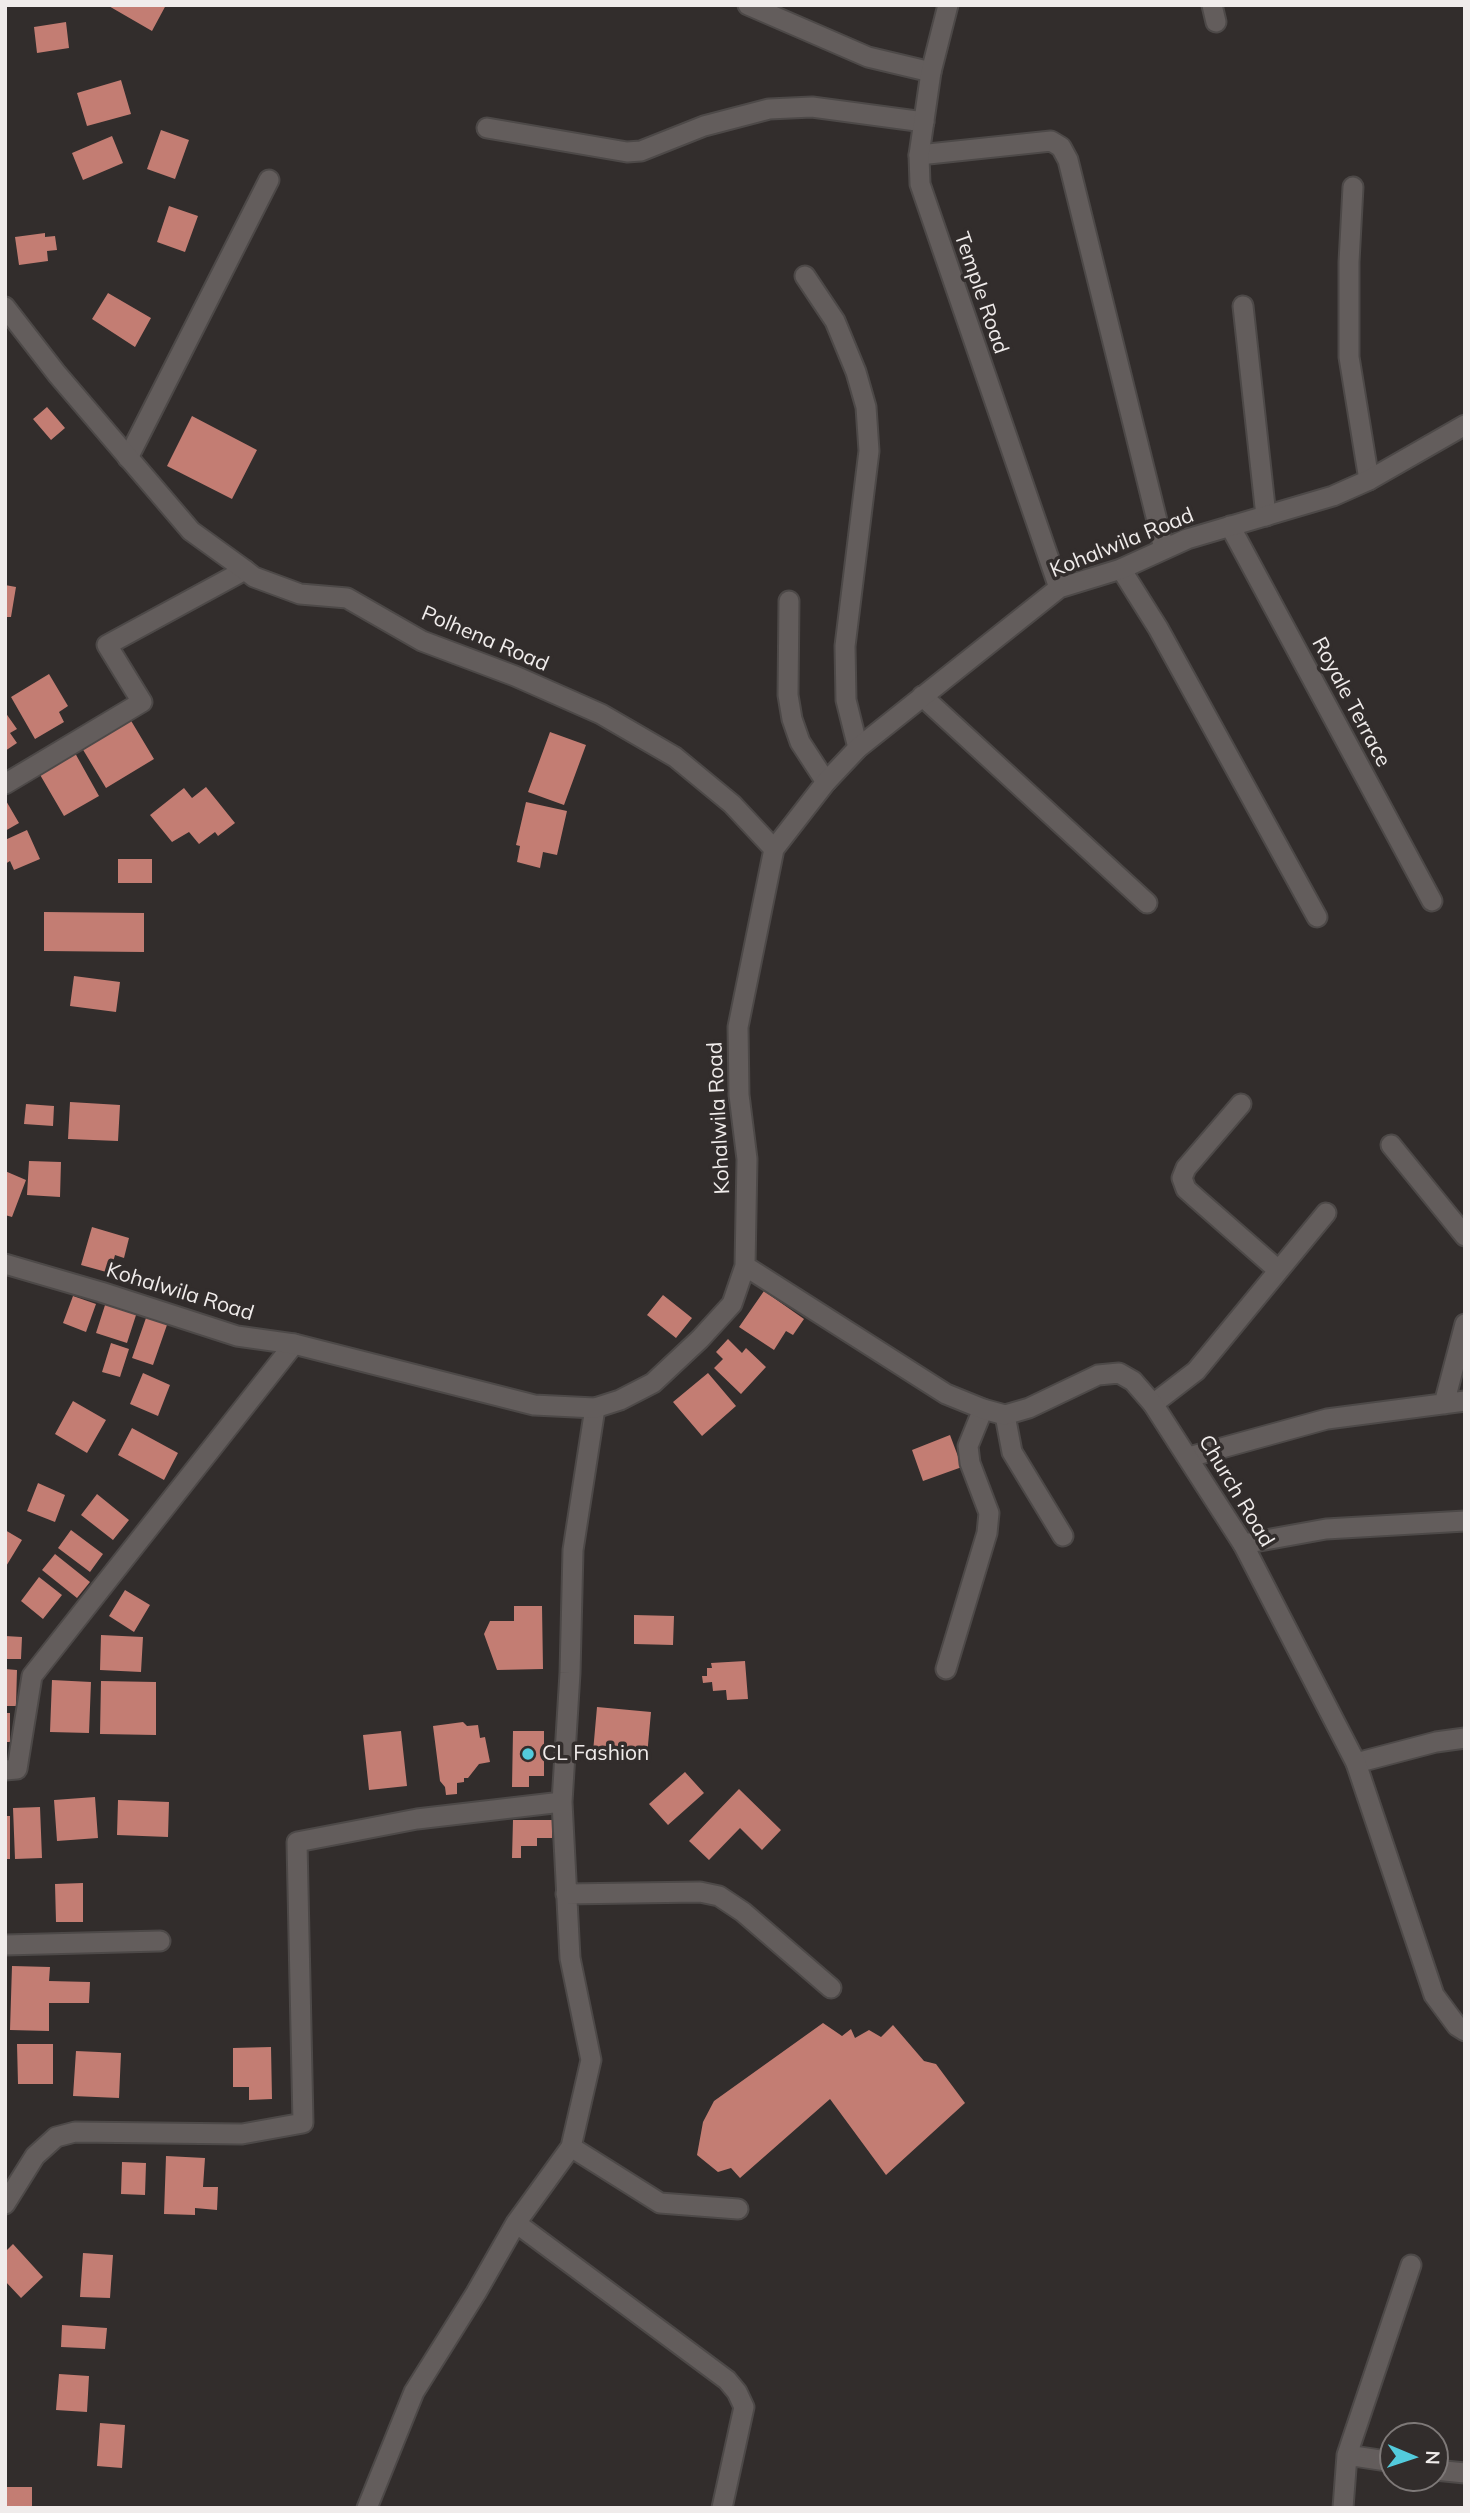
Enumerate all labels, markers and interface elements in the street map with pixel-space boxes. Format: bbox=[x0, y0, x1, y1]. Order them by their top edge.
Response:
street label: Temple Road bbox=[948, 229, 1014, 357]
street label: Kohalwila Road bbox=[1046, 503, 1198, 583]
street label: Polhena Road bbox=[418, 601, 552, 677]
street label: Royale Terrace bbox=[1306, 633, 1396, 771]
street label: Kohalwila Road bbox=[702, 1041, 736, 1195]
street label: Kohalwila Road bbox=[103, 1258, 257, 1326]
street label: Church Road bbox=[1193, 1431, 1279, 1551]
place label: CL Fashion bbox=[542, 1741, 649, 1767]
marker: CL Fashion bbox=[520, 1746, 536, 1762]
north arrow bbox=[1379, 2422, 1449, 2492]
text: N bbox=[1421, 2450, 1445, 2465]

